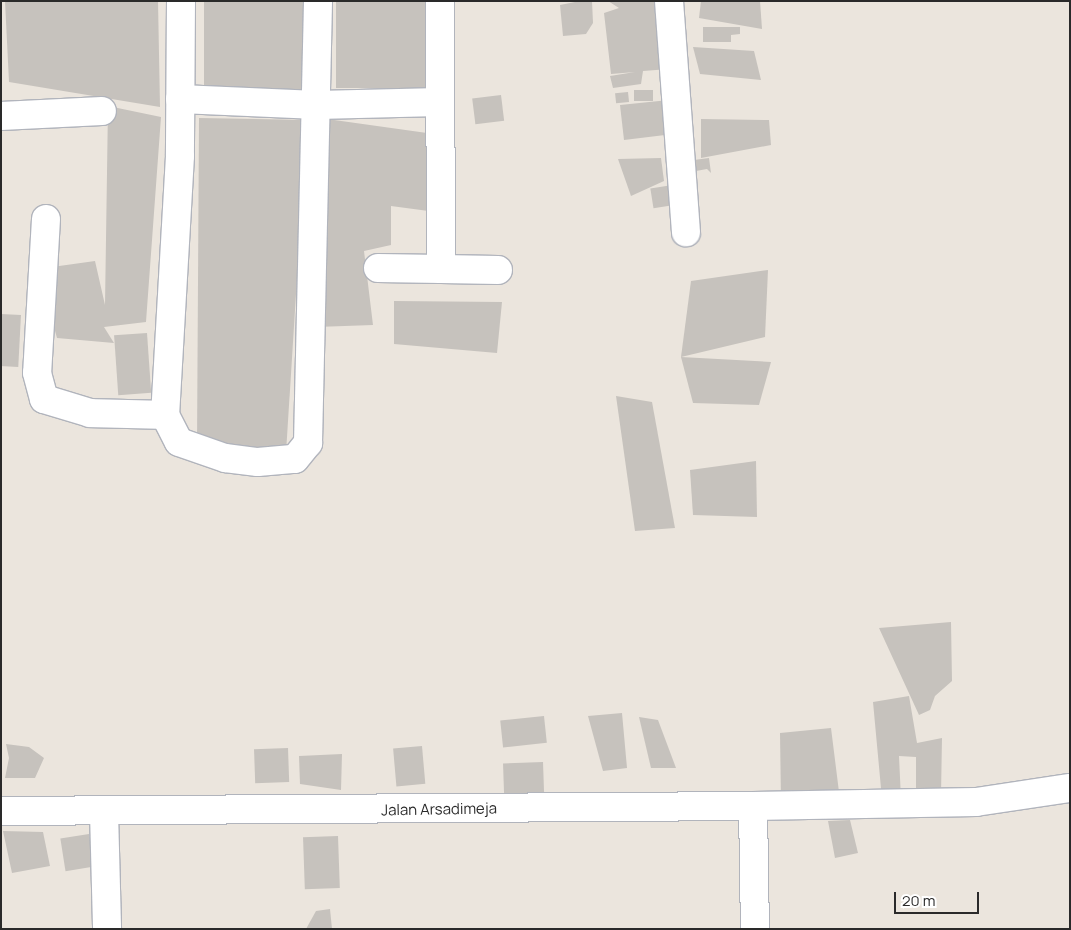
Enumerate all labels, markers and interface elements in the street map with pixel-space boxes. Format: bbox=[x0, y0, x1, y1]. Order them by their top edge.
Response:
street label: Jalan Arsadimeja bbox=[381, 799, 497, 819]
scale bar bbox=[896, 882, 981, 914]
text: 20 m bbox=[902, 890, 935, 911]

